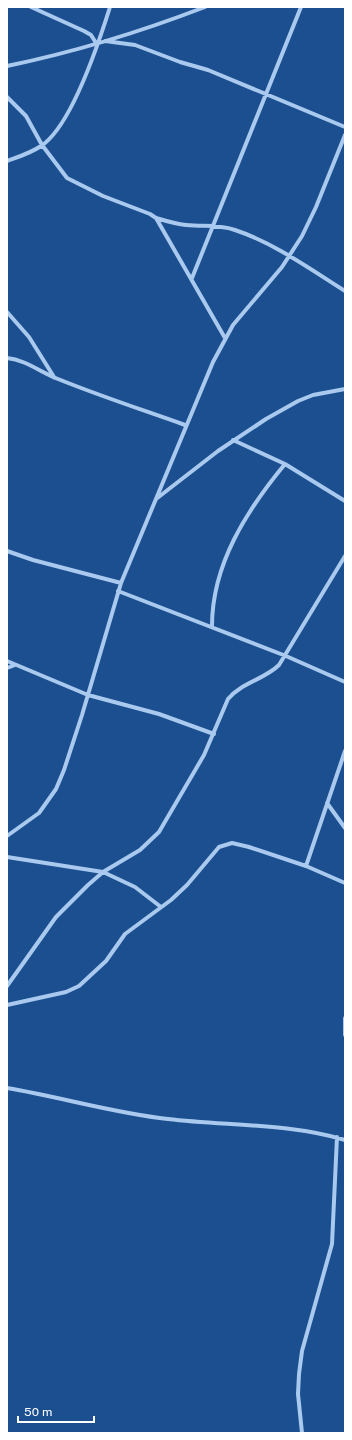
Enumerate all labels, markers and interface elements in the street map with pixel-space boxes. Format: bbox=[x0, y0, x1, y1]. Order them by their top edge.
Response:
scale bar bbox=[18, 1398, 94, 1424]
text: 50 m bbox=[24, 1405, 52, 1419]

